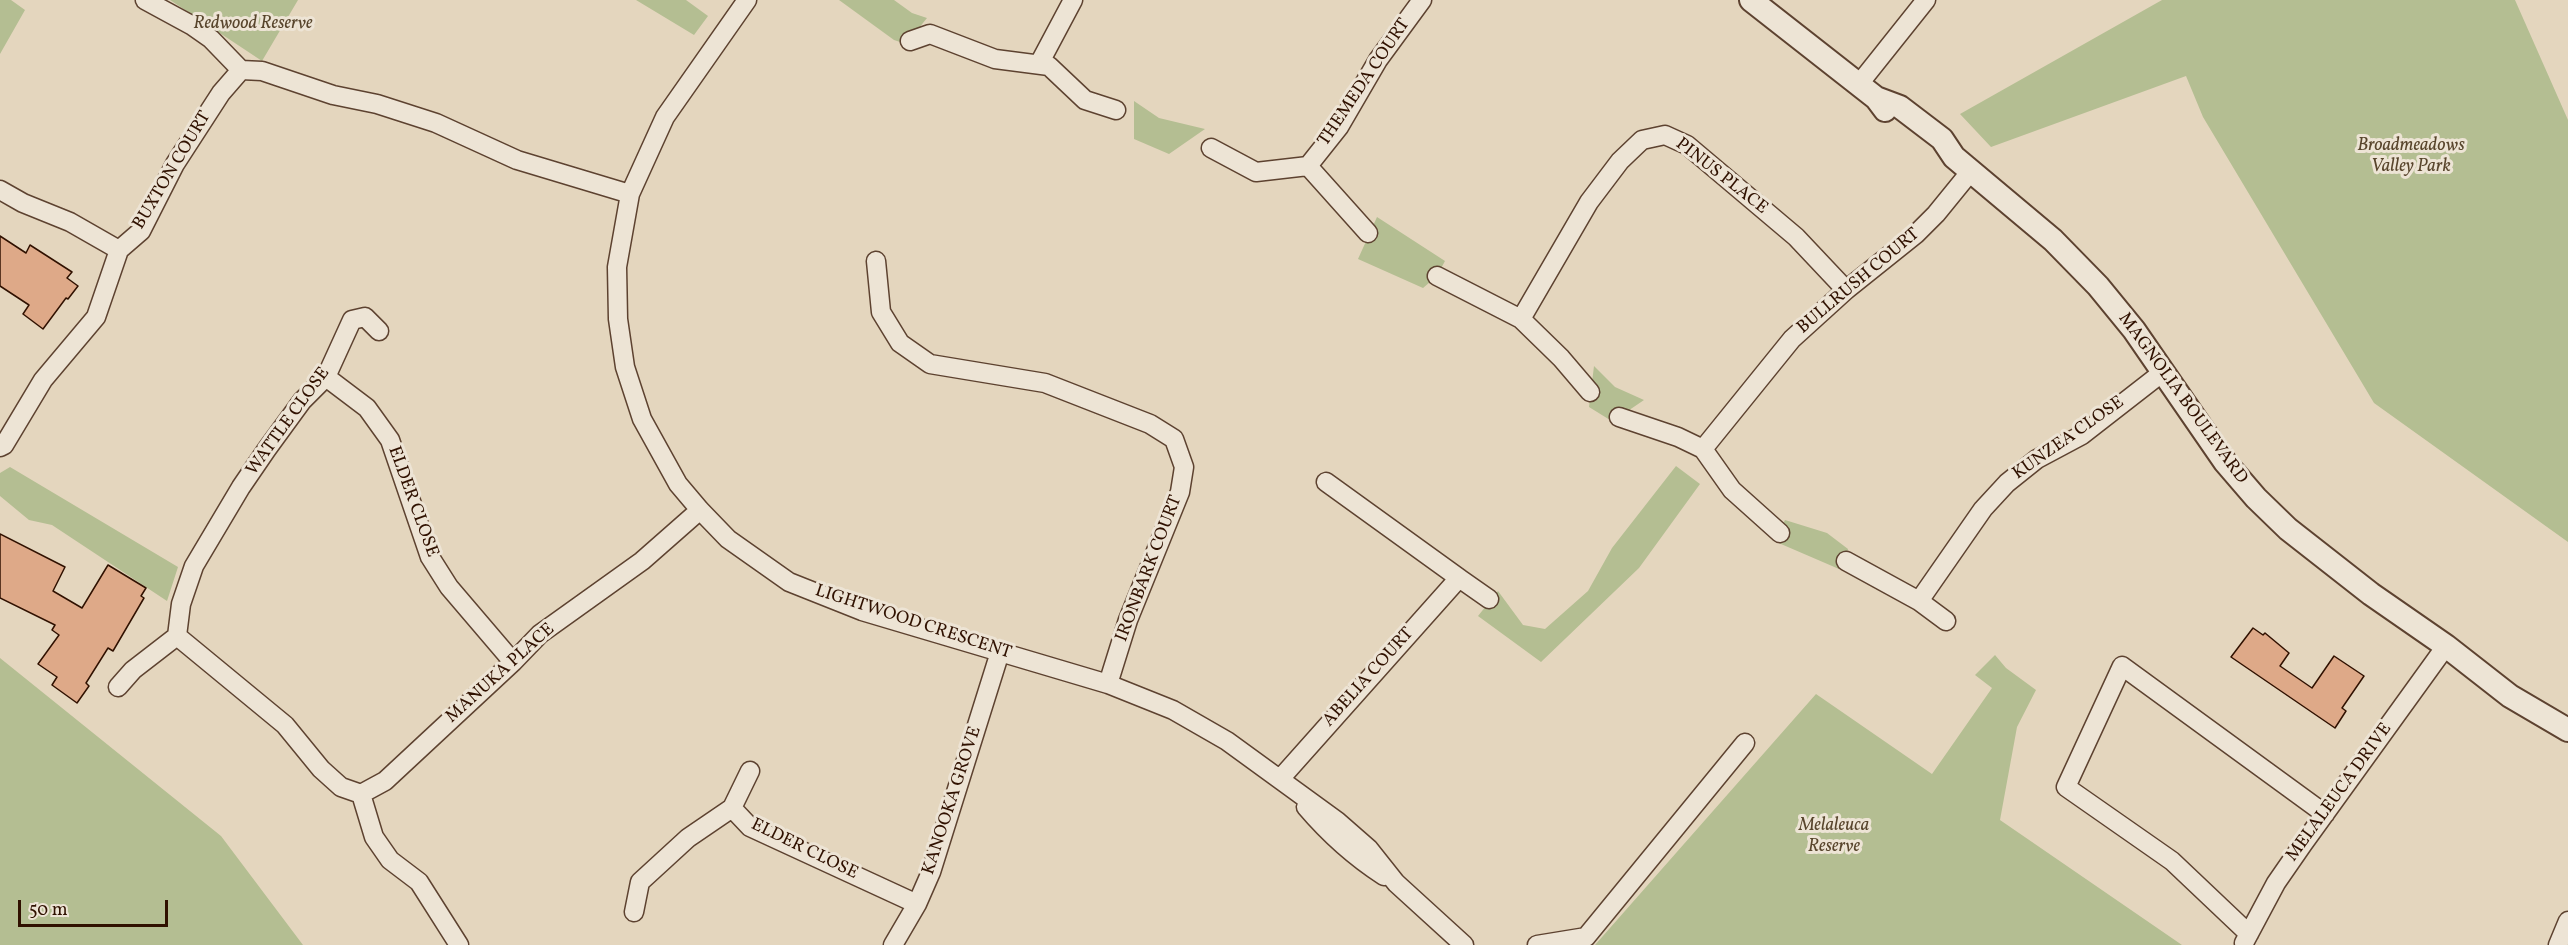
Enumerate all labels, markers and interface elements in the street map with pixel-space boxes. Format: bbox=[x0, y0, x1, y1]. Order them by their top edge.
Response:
park label: Redwood Reserve bbox=[193, 14, 313, 36]
street label: THEMEDA COURT bbox=[1314, 15, 1416, 151]
street label: BUXTON COURT bbox=[129, 108, 217, 234]
street label: PINUS PLACE bbox=[1671, 134, 1771, 220]
park label: Broadmeadows Valley Park bbox=[2357, 136, 2465, 178]
street label: BULLRUSH COURT bbox=[1793, 224, 1925, 340]
street label: MAGNOLIA BOULEVARD bbox=[2113, 309, 2251, 489]
street label: WATTLE CLOSE bbox=[242, 364, 336, 480]
street label: KUNZEA CLOSE bbox=[2009, 393, 2129, 485]
street label: ELDER CLOSE bbox=[382, 444, 442, 560]
street label: IRONBARK COURT bbox=[1112, 493, 1188, 645]
street label: LIGHTWOOD CRESCENT bbox=[812, 581, 1014, 665]
street label: MANUKA PLACE bbox=[442, 620, 560, 728]
street label: ABELIA COURT bbox=[1319, 624, 1419, 732]
street label: MELALEUCA DRIVE bbox=[2282, 719, 2398, 867]
street label: KANOOKA GROVE bbox=[919, 724, 987, 878]
street label: ELDER CLOSE bbox=[747, 815, 861, 885]
park label: Melaleuca Reserve bbox=[1799, 816, 1869, 858]
scale bar bbox=[21, 888, 171, 926]
text: 50 m bbox=[29, 898, 68, 923]

